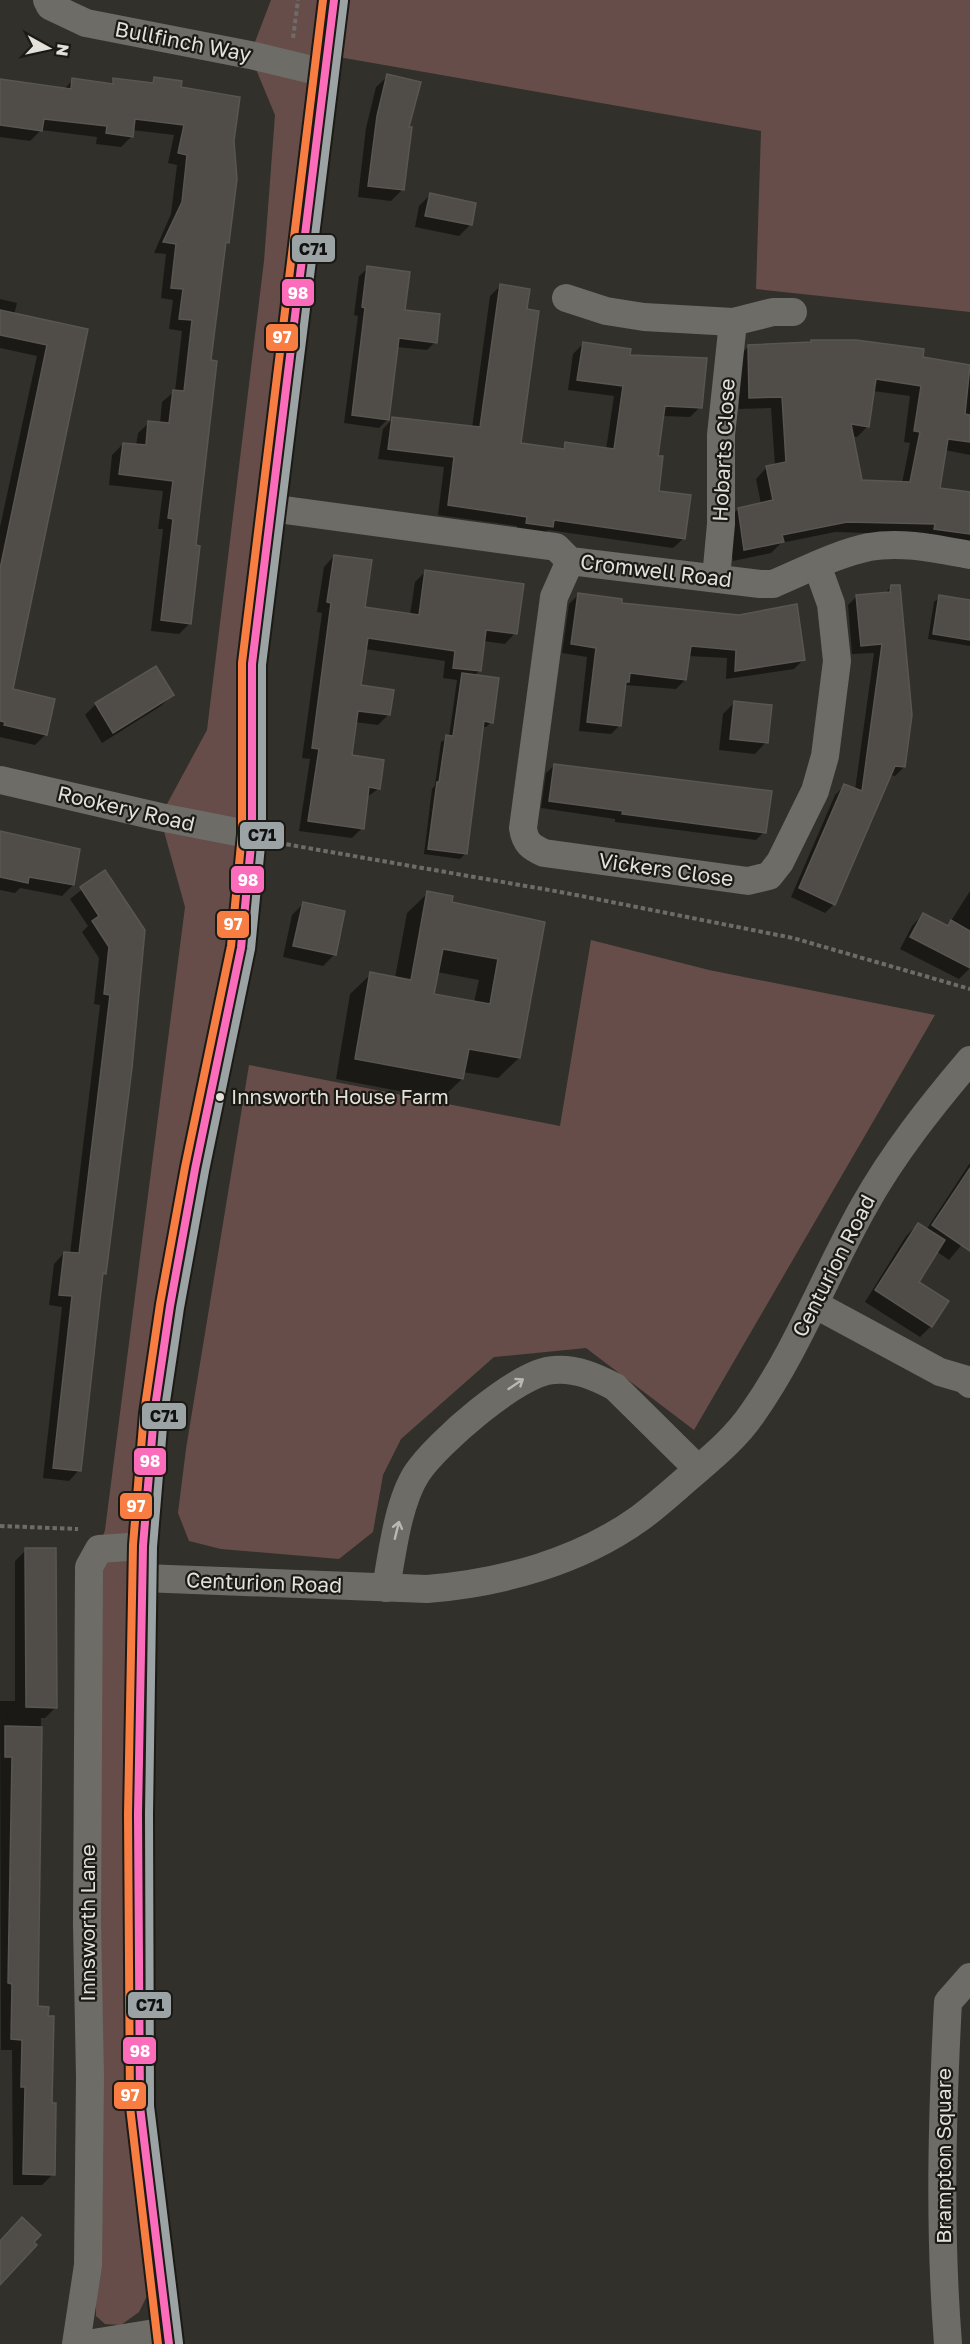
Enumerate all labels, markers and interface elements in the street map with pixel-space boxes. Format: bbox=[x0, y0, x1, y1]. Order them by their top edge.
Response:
street label: Bullfinch Way bbox=[113, 15, 254, 67]
north arrow bbox=[18, 18, 78, 78]
text: N bbox=[52, 43, 74, 58]
line badge: C71 bbox=[291, 234, 336, 263]
text: C71 bbox=[299, 239, 327, 259]
line badge: 98 bbox=[281, 278, 315, 307]
text: 98 bbox=[288, 283, 308, 303]
line badge: 97 bbox=[265, 323, 299, 352]
text: 97 bbox=[273, 327, 292, 347]
street label: Hobarts Close bbox=[706, 378, 740, 522]
street label: Cromwell Road bbox=[579, 548, 733, 592]
street label: Rookery Road bbox=[55, 780, 197, 836]
line badge: C71 bbox=[239, 821, 285, 850]
text: C71 bbox=[248, 825, 276, 845]
street label: Vickers Close bbox=[597, 847, 735, 891]
line badge: 98 bbox=[230, 865, 265, 894]
text: 98 bbox=[238, 870, 258, 890]
line badge: 97 bbox=[216, 910, 250, 939]
text: 97 bbox=[224, 914, 243, 934]
place label: Innsworth House Farm bbox=[231, 1084, 449, 1108]
marker: Innsworth House Farm bbox=[214, 1091, 226, 1103]
street label: Centurion Road bbox=[786, 1190, 880, 1341]
one-way arrow bbox=[508, 1378, 524, 1390]
line badge: C71 bbox=[141, 1402, 187, 1430]
text: C71 bbox=[150, 1406, 178, 1426]
line badge: 98 bbox=[133, 1447, 167, 1476]
text: 98 bbox=[140, 1451, 160, 1471]
line badge: 97 bbox=[119, 1492, 153, 1520]
text: 97 bbox=[127, 1496, 146, 1516]
one-way arrow bbox=[392, 1521, 404, 1540]
street label: Centurion Road bbox=[185, 1566, 343, 1598]
street label: Innsworth Lane bbox=[74, 1844, 100, 2002]
line badge: C71 bbox=[127, 1991, 172, 2019]
text: C71 bbox=[136, 1995, 164, 2015]
line badge: 98 bbox=[122, 2036, 157, 2065]
text: 98 bbox=[130, 2041, 150, 2061]
street label: Brampton Square bbox=[930, 2068, 956, 2244]
line badge: 97 bbox=[113, 2081, 147, 2110]
text: 97 bbox=[121, 2085, 140, 2105]

